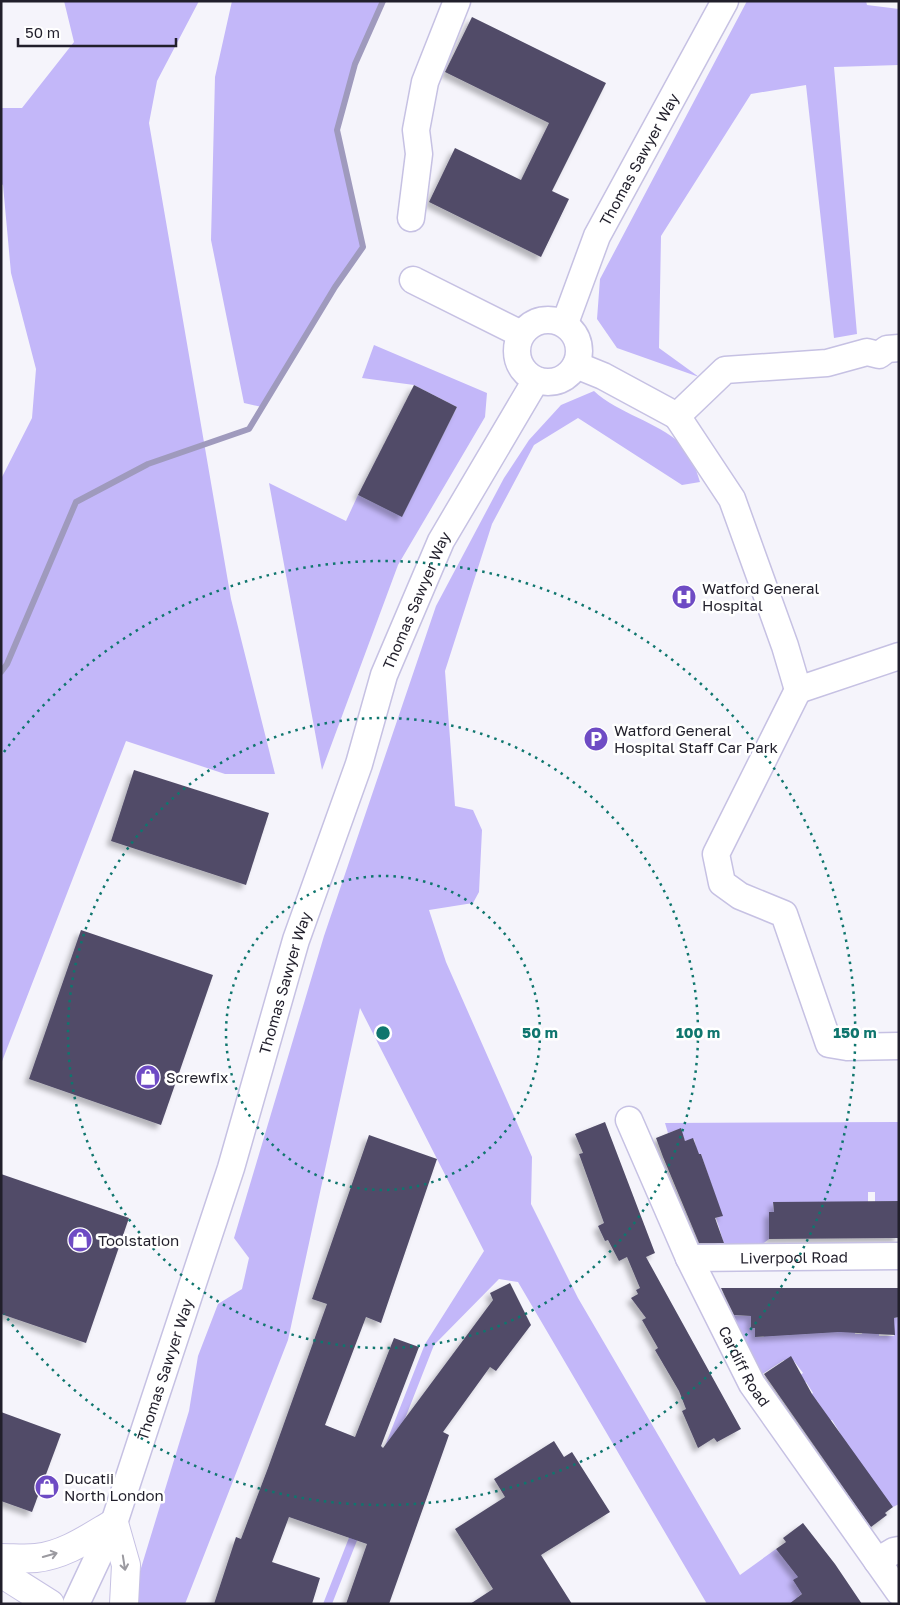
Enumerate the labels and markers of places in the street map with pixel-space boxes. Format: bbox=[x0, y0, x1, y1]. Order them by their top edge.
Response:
place label: Watford General Hospital bbox=[702, 579, 820, 614]
hospital icon: Watford General Hospital bbox=[671, 584, 697, 610]
place label: Watford General Hospital Staff Car Park bbox=[614, 721, 779, 756]
parking icon: Watford General Hospital Staff Car Park bbox=[583, 726, 609, 752]
centre of rings bbox=[374, 1024, 392, 1042]
shop icon: Screwfix bbox=[135, 1064, 161, 1090]
place label: Screwfix bbox=[166, 1068, 228, 1086]
shop icon: Toolstation bbox=[67, 1227, 93, 1253]
place label: Toolstation bbox=[98, 1231, 179, 1249]
place label: Ducatii North London bbox=[64, 1469, 164, 1504]
shop icon: Ducatii North London bbox=[34, 1474, 60, 1500]

